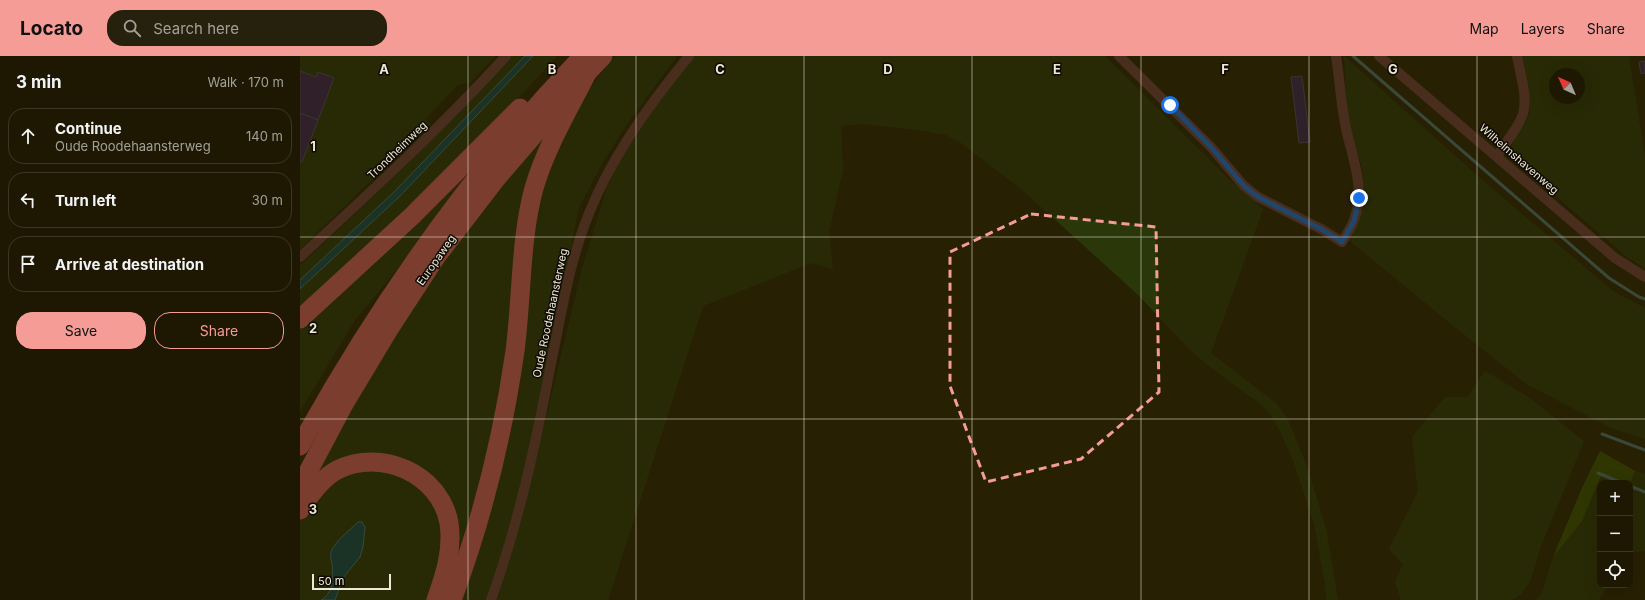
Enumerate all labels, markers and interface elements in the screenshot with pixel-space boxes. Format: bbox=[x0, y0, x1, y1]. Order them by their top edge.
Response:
search box bbox=[107, 10, 387, 46]
text: Locato bbox=[20, 17, 83, 40]
icon: search bbox=[121, 17, 143, 39]
text: Search here bbox=[153, 19, 239, 38]
text: Map bbox=[1470, 20, 1499, 37]
text: Layers bbox=[1521, 20, 1565, 37]
text: Share bbox=[1587, 20, 1625, 37]
text: A bbox=[379, 61, 389, 77]
text: B bbox=[548, 61, 557, 77]
text: C bbox=[715, 61, 725, 77]
text: D bbox=[883, 61, 893, 77]
text: E bbox=[1053, 61, 1061, 77]
text: F bbox=[1221, 61, 1229, 77]
text: G bbox=[1388, 61, 1398, 77]
north arrow bbox=[1549, 68, 1585, 104]
text: 3 min bbox=[16, 72, 62, 92]
text: Walk · 170 m bbox=[208, 74, 284, 90]
route start bbox=[1161, 96, 1179, 114]
street label: Trondheimweg bbox=[364, 118, 430, 182]
text: Continue bbox=[55, 119, 122, 138]
street label: Wilhelmshavenweg bbox=[1476, 121, 1562, 197]
icon: ahead bbox=[17, 125, 39, 147]
text: 140 m bbox=[246, 128, 283, 144]
text: Oude Roodehaansterweg bbox=[55, 138, 211, 154]
text: 1 bbox=[310, 138, 316, 154]
icon: left bbox=[17, 189, 39, 211]
route end bbox=[1350, 189, 1368, 207]
text: Turn left bbox=[55, 191, 116, 210]
text: 30 m bbox=[252, 192, 283, 208]
street label: Europaweg bbox=[413, 232, 459, 288]
street label: Oude Roodehaansterweg bbox=[529, 247, 571, 379]
icon: arrive bbox=[17, 253, 39, 275]
text: Arrive at destination bbox=[55, 255, 204, 274]
button: Save bbox=[16, 312, 146, 349]
button: Share bbox=[154, 312, 284, 349]
text: 2 bbox=[309, 320, 317, 336]
map controls bbox=[1597, 480, 1633, 588]
button: + bbox=[1597, 480, 1633, 516]
text: 3 bbox=[309, 501, 317, 517]
button: − bbox=[1597, 516, 1633, 552]
button: locate bbox=[1597, 552, 1633, 588]
scale bar bbox=[312, 572, 391, 591]
text: 50 m bbox=[318, 574, 344, 588]

